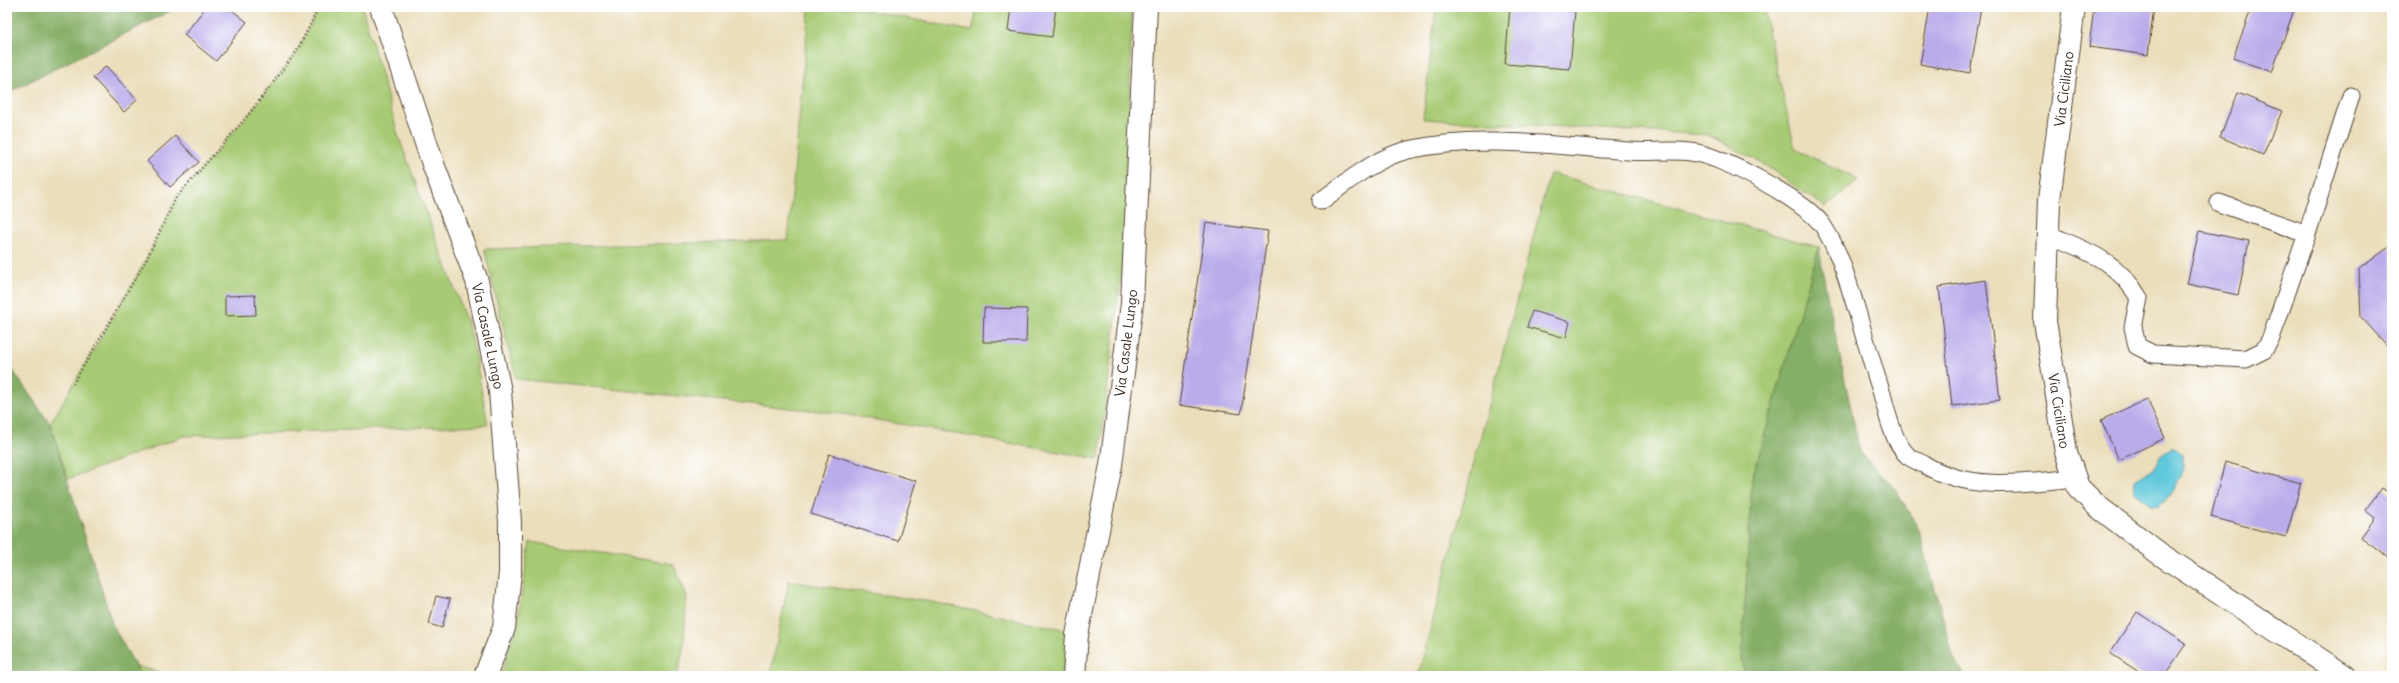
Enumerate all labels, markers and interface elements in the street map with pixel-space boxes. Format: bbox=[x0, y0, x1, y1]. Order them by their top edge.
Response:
street label: Via Ciciliano bbox=[2050, 50, 2078, 128]
street label: Via Casale Lungo bbox=[468, 281, 508, 391]
street label: Via Casale Lungo bbox=[1110, 288, 1142, 398]
street label: Via Ciciliano bbox=[2044, 372, 2074, 450]

